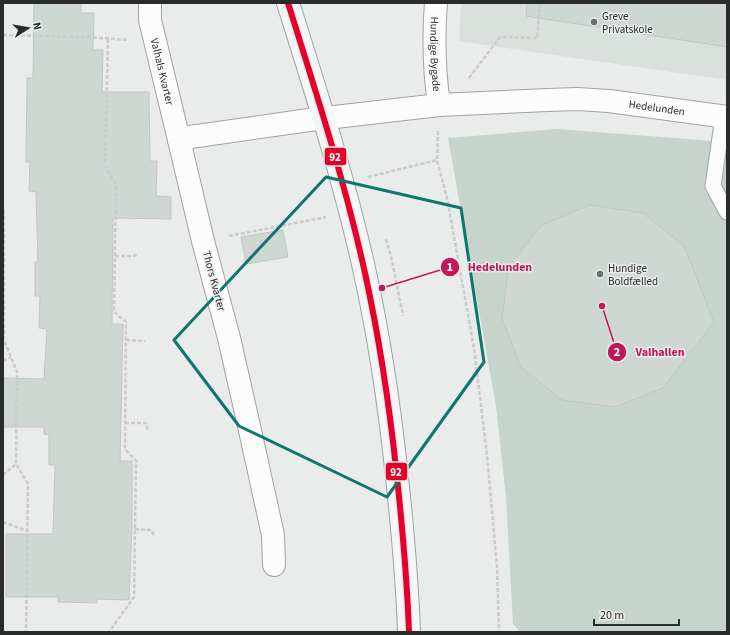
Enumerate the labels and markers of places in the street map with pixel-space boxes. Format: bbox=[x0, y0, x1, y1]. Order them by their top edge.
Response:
place label: Greve Privatskole bbox=[602, 9, 653, 37]
marker: Greve Privatskole bbox=[589, 17, 599, 27]
callout: Hedelunden bbox=[440, 255, 540, 279]
place label: Hundige Boldfælled bbox=[608, 261, 658, 289]
marker: Hundige Boldfælled bbox=[595, 269, 605, 279]
callout: Valhallen bbox=[607, 340, 693, 364]

